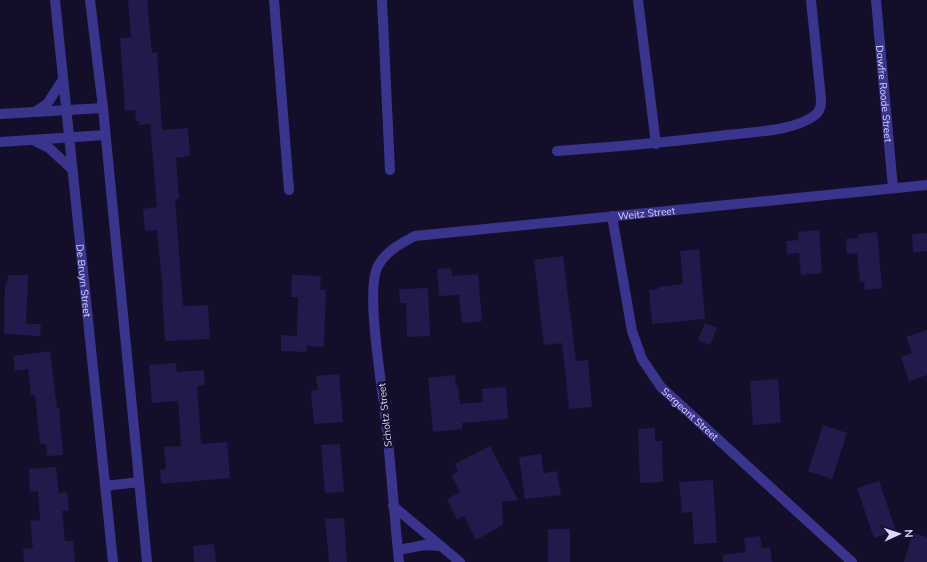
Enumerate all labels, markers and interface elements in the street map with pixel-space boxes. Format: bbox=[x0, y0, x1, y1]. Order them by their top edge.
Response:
street label: Dawfre Roode Street bbox=[874, 45, 895, 143]
street label: Weitz Street bbox=[617, 204, 676, 222]
street label: De Bruyn Street bbox=[74, 243, 94, 318]
street label: Scholtz Street bbox=[375, 382, 395, 448]
street label: Sergeant Street bbox=[659, 385, 722, 443]
north arrow bbox=[879, 514, 919, 554]
text: N bbox=[902, 529, 916, 538]

